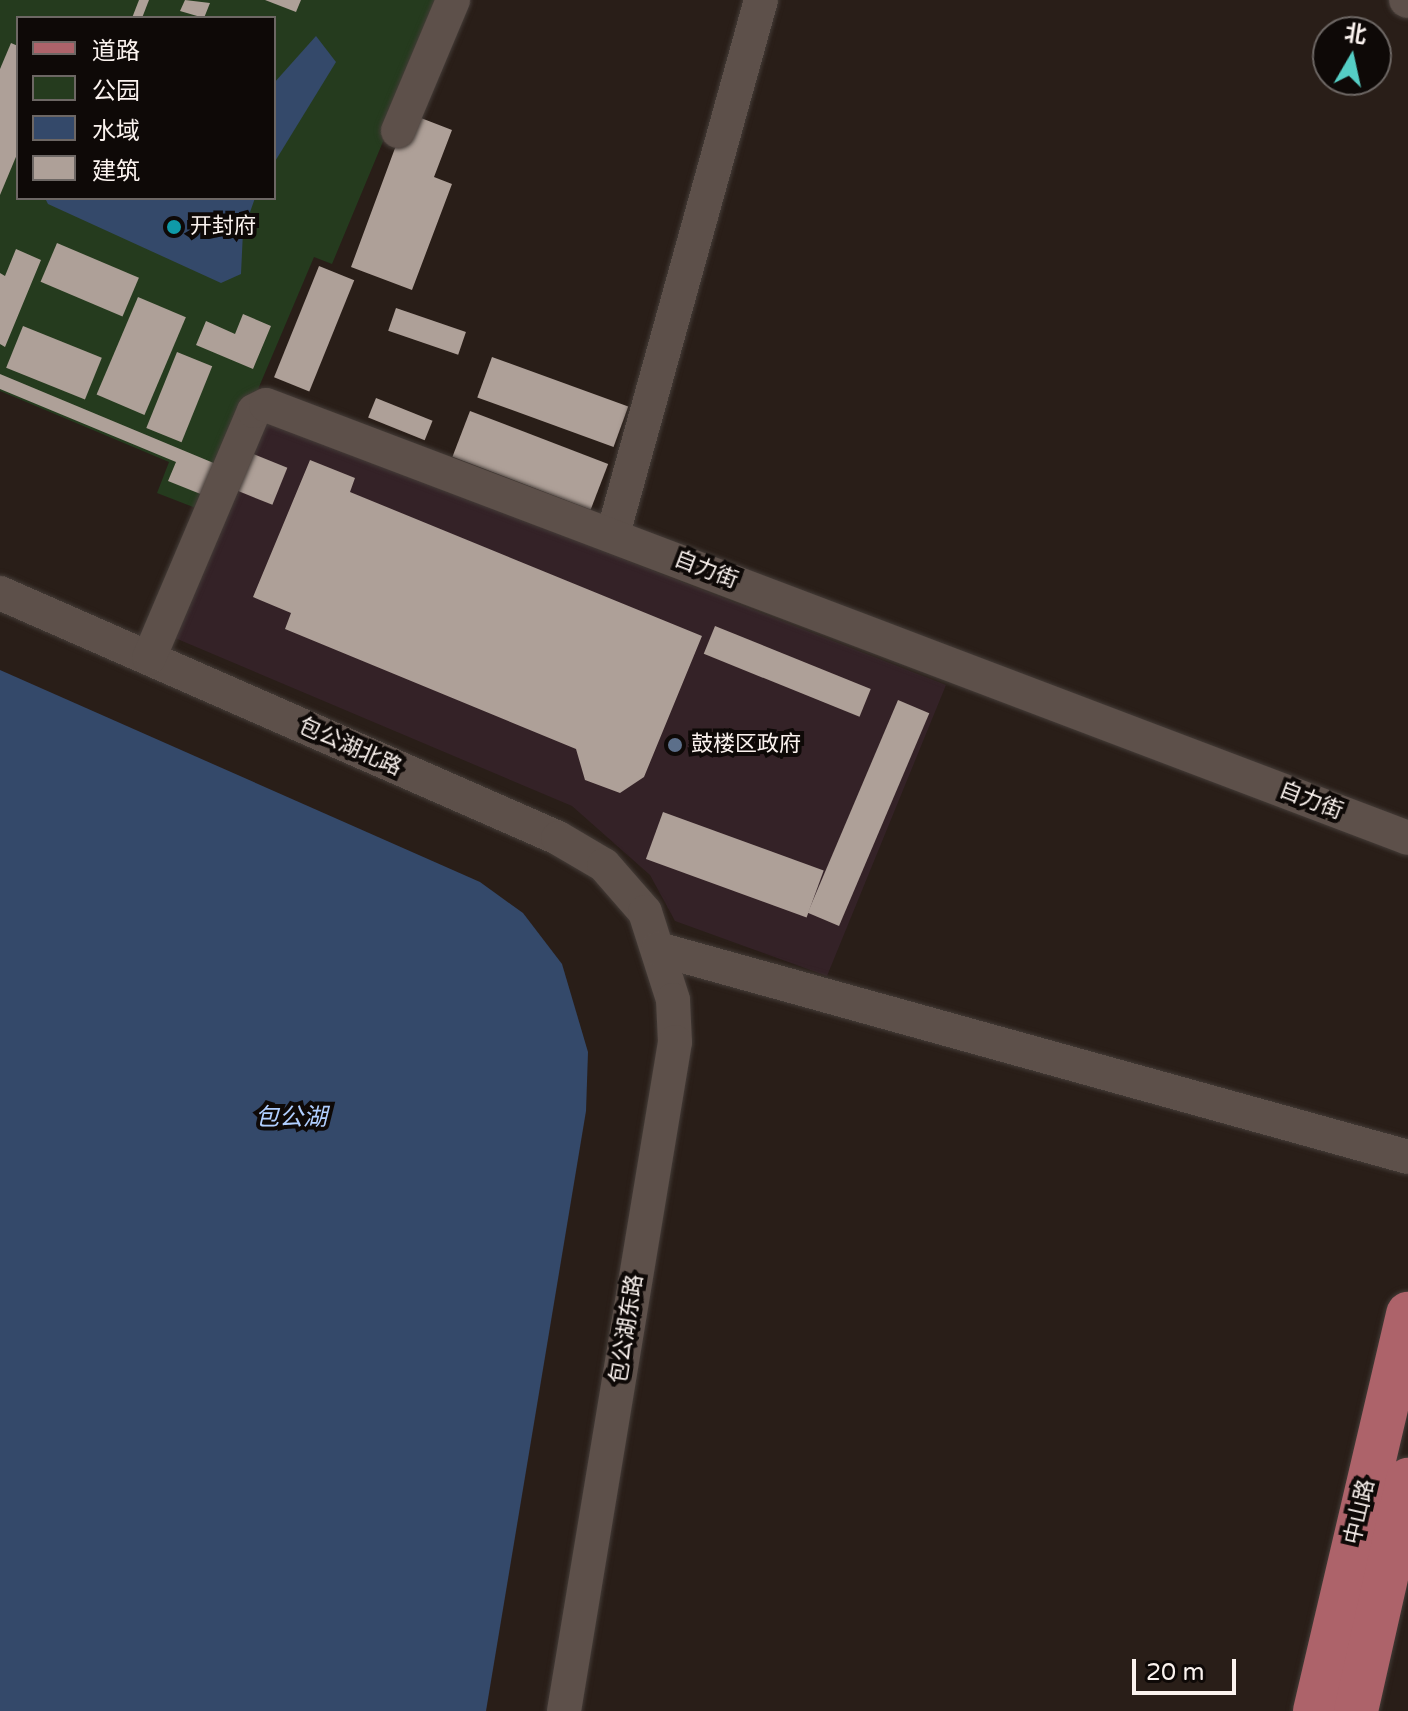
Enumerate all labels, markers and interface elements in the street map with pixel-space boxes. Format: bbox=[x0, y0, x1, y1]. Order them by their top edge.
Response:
legend bbox=[16, 16, 276, 200]
north arrow bbox=[1312, 16, 1392, 96]
text: 北 bbox=[1343, 20, 1368, 49]
text: 道路 bbox=[92, 37, 140, 66]
text: 公园 bbox=[92, 77, 140, 106]
text: 水域 bbox=[92, 117, 140, 146]
text: 建筑 bbox=[92, 157, 140, 186]
place label: 开封府 bbox=[190, 214, 256, 240]
marker: 开封府 bbox=[165, 218, 183, 236]
street label: 自力街 bbox=[670, 546, 742, 594]
street label: 包公湖北路 bbox=[294, 713, 406, 781]
place label: 鼓楼区政府 bbox=[691, 732, 801, 758]
marker: 鼓楼区政府 bbox=[666, 736, 684, 754]
street label: 自力街 bbox=[1275, 777, 1347, 825]
water label: 包公湖 bbox=[255, 1104, 327, 1132]
street label: 包公湖东路 bbox=[605, 1273, 649, 1385]
street label: 中山路 bbox=[1340, 1477, 1380, 1547]
scale bar bbox=[1136, 1643, 1240, 1693]
text: 20 m bbox=[1146, 1658, 1204, 1687]

